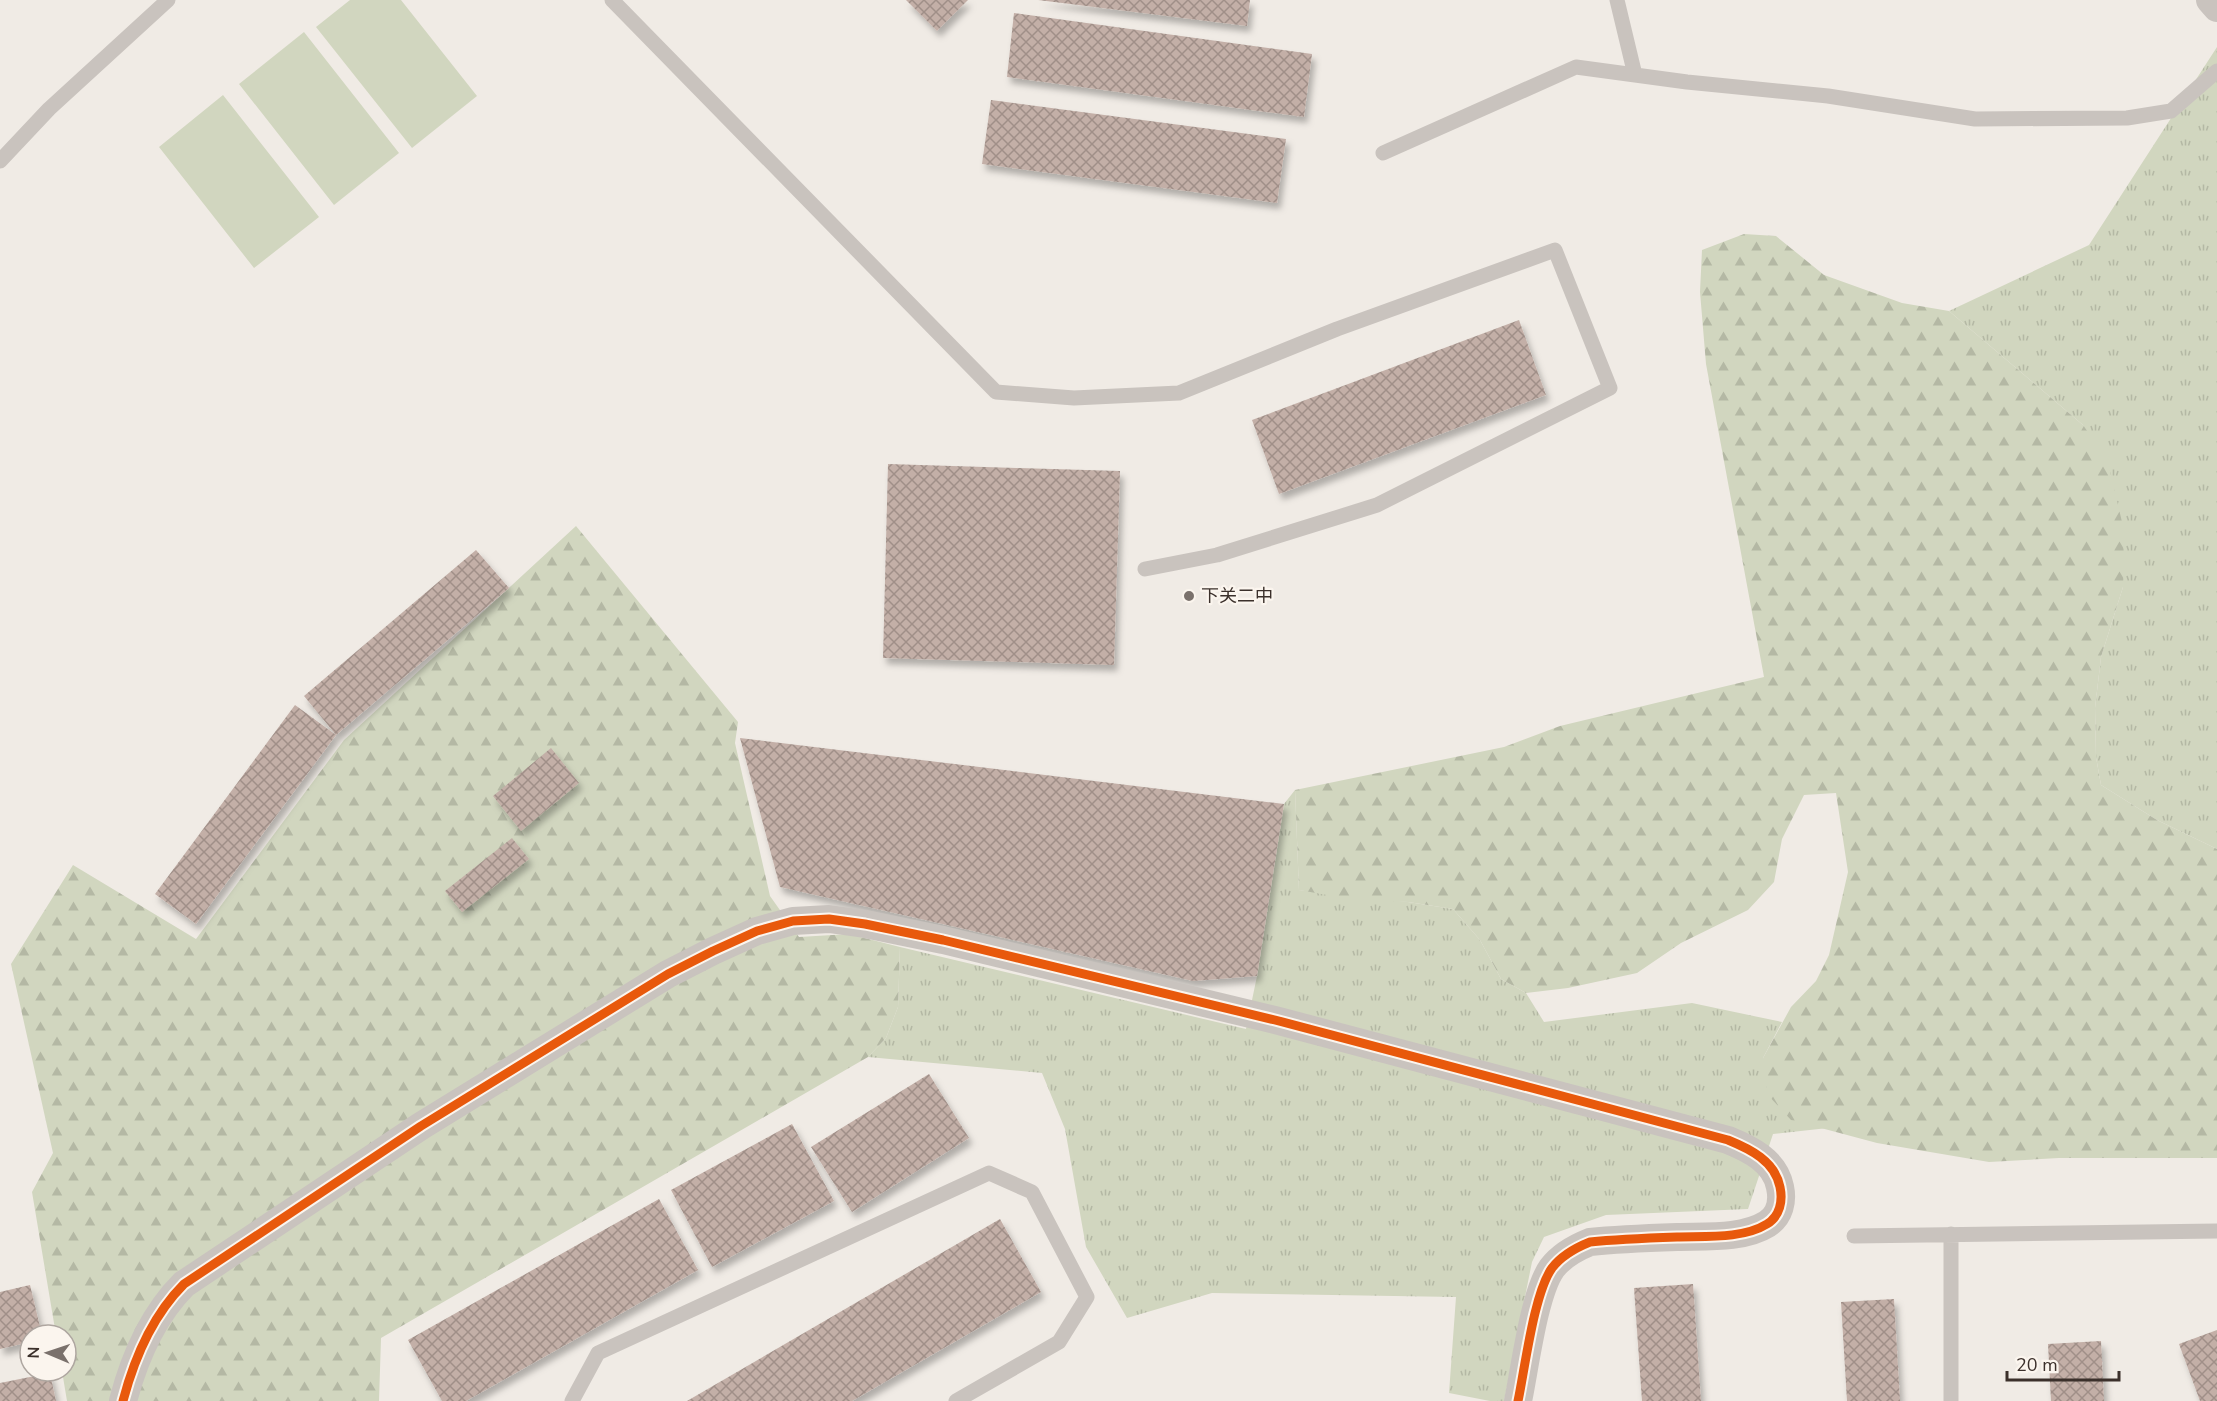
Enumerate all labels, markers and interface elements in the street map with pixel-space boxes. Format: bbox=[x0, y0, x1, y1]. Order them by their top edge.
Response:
place label: 下关二中 bbox=[1201, 584, 1273, 608]
marker: 下关二中 bbox=[1182, 589, 1196, 603]
north arrow bbox=[18, 1323, 78, 1383]
scale bar bbox=[2007, 1344, 2120, 1382]
text: N bbox=[23, 1346, 45, 1359]
text: 20 m bbox=[2016, 1353, 2058, 1377]

